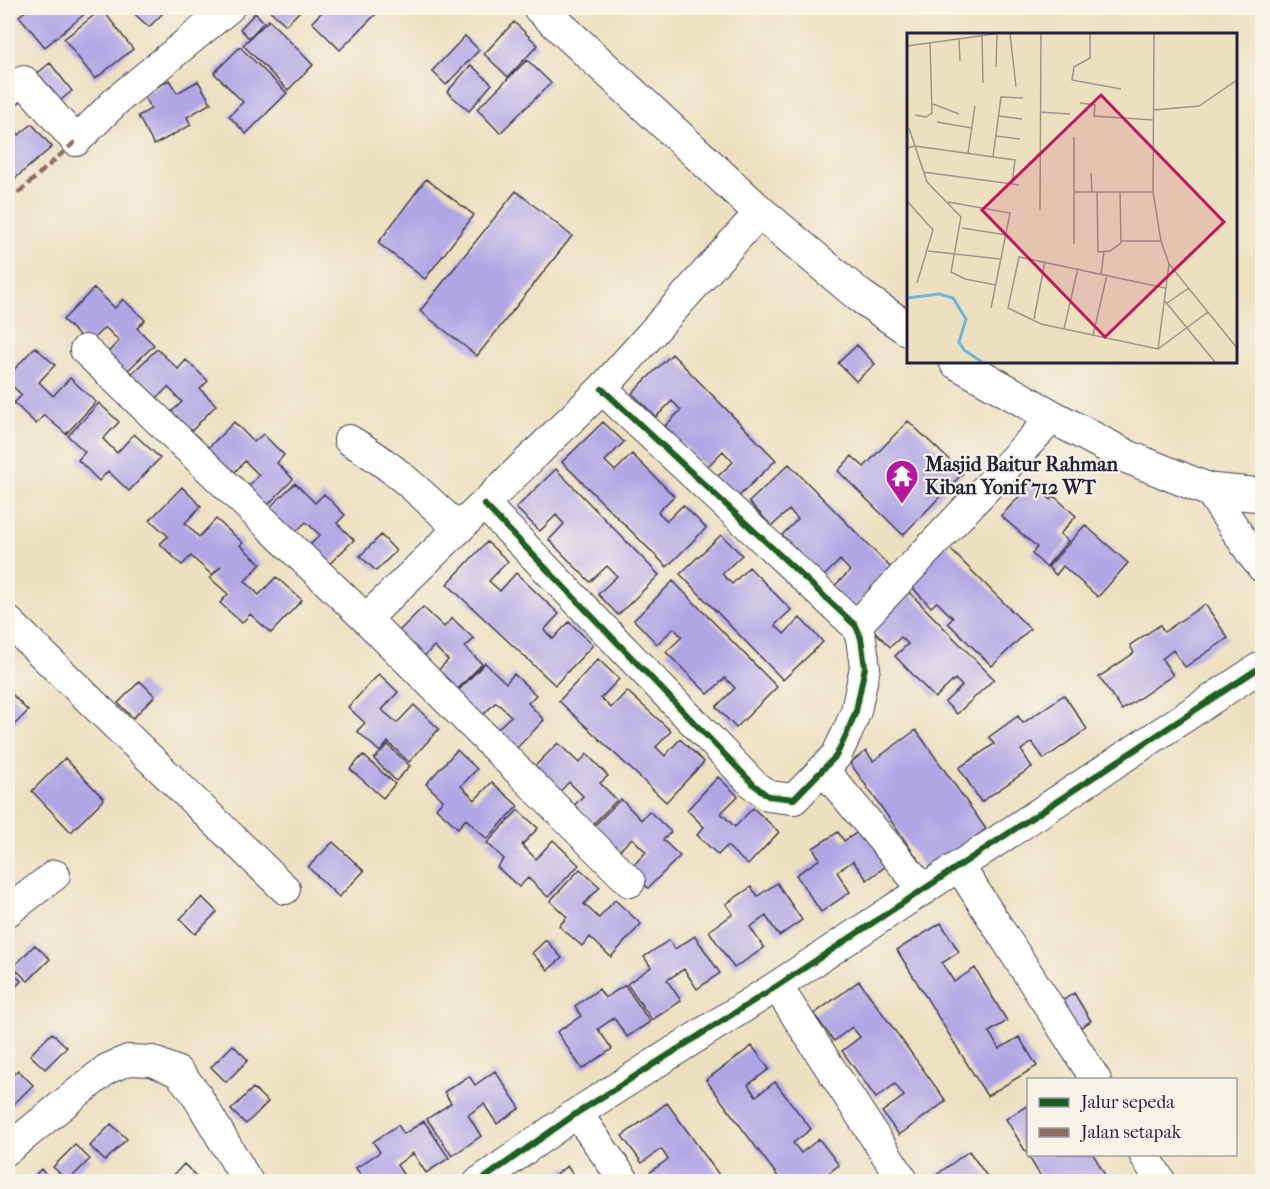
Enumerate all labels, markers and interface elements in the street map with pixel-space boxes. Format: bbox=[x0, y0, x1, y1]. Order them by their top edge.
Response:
inset map bbox=[907, 33, 1237, 363]
place label: Masjid Baitur Rahman Kiban Yonif 712 WT bbox=[924, 453, 1118, 499]
temple icon: Masjid Baitur Rahman Kiban Yonif 712 WT bbox=[884, 458, 920, 505]
legend bbox=[1027, 1078, 1237, 1156]
text: Jalur sepeda bbox=[1079, 1092, 1175, 1113]
text: Jalan setapak bbox=[1079, 1122, 1182, 1143]

